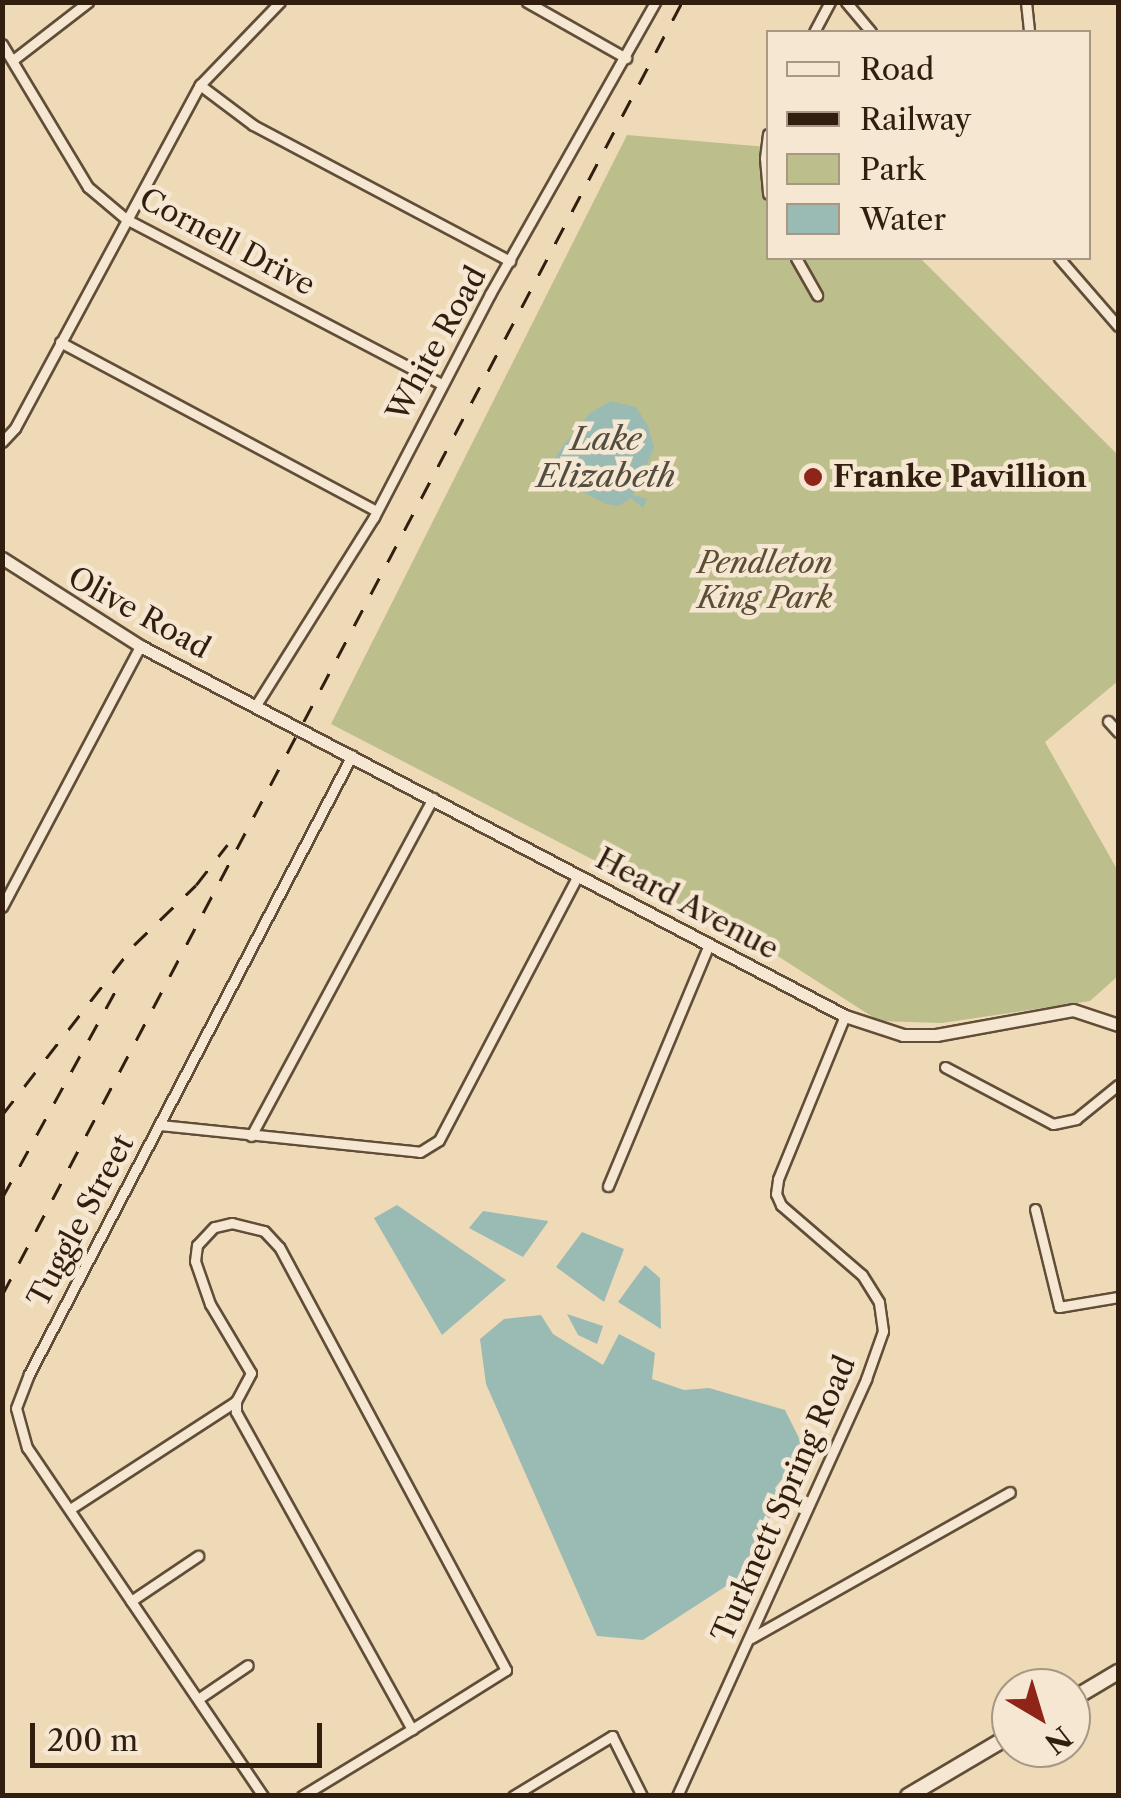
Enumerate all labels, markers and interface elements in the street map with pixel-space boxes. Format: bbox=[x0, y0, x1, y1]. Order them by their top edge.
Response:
legend bbox=[766, 30, 1091, 260]
text: Road bbox=[860, 51, 934, 88]
text: Railway bbox=[860, 101, 971, 138]
text: Park bbox=[860, 151, 925, 188]
street label: Cornell Drive bbox=[133, 181, 321, 303]
text: Water bbox=[860, 201, 946, 238]
street label: White Road bbox=[380, 260, 494, 428]
water label: Lake Elizabeth bbox=[537, 421, 675, 496]
place label: Franke Pavillion bbox=[833, 459, 1087, 495]
marker: Franke Pavillion bbox=[802, 466, 824, 488]
park label: Pendleton King Park bbox=[697, 545, 833, 616]
street label: Olive Road bbox=[62, 559, 216, 667]
street label: Heard Avenue bbox=[589, 841, 785, 967]
street label: Tuggle Street bbox=[20, 1129, 142, 1313]
street label: Turknett Spring Road bbox=[705, 1350, 863, 1648]
north arrow bbox=[991, 1668, 1091, 1768]
scale bar bbox=[35, 1703, 328, 1765]
text: N bbox=[1038, 1719, 1078, 1761]
text: 200 m bbox=[47, 1722, 138, 1759]

